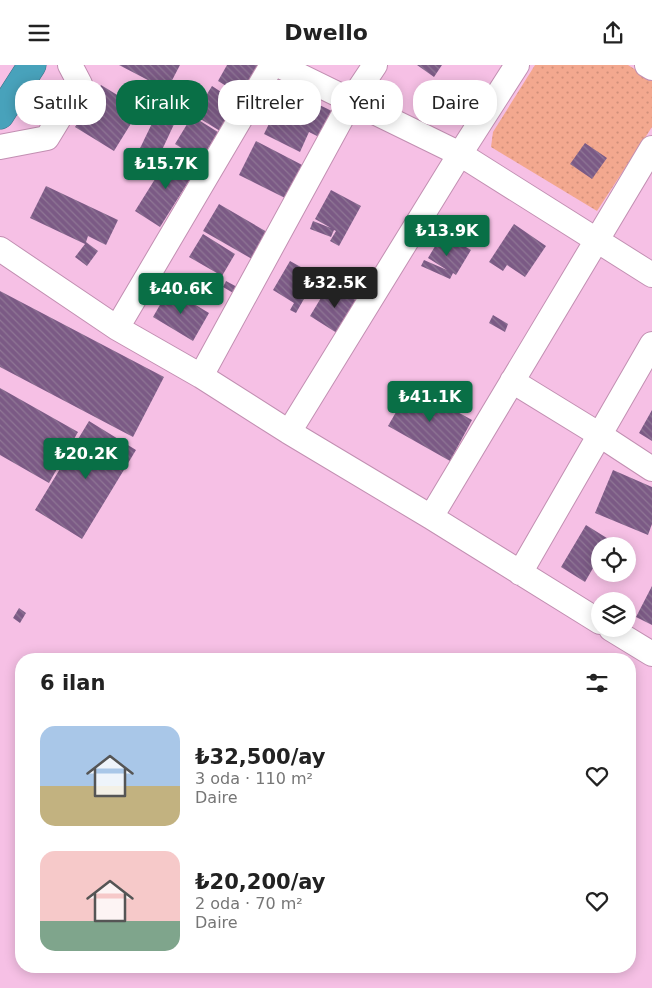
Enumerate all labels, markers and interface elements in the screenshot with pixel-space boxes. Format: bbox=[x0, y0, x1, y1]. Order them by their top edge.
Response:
icon: menu bbox=[25, 19, 53, 47]
icon: share bbox=[599, 19, 627, 47]
text: Dwello bbox=[284, 20, 368, 45]
chip: Satılık bbox=[15, 80, 106, 125]
chip: Kiralık bbox=[116, 80, 208, 125]
chip: Filtreler bbox=[218, 80, 321, 125]
chip: Yeni bbox=[331, 80, 403, 125]
chip: Daire bbox=[413, 80, 497, 125]
pin: ₺15.7K bbox=[125, 147, 207, 190]
text: ₺15.7K bbox=[134, 154, 198, 173]
pin: ₺13.9K bbox=[406, 215, 488, 257]
text: ₺13.9K bbox=[415, 221, 479, 240]
pin: ₺32.5K bbox=[294, 267, 376, 309]
pin: ₺40.6K bbox=[140, 273, 222, 315]
text: ₺32.5K bbox=[303, 273, 367, 292]
text: ₺40.6K bbox=[149, 279, 213, 298]
pin: ₺41.1K bbox=[389, 381, 471, 423]
text: ₺41.1K bbox=[398, 387, 462, 406]
pin: ₺20.2K bbox=[45, 437, 127, 480]
text: ₺20.2K bbox=[54, 444, 118, 463]
map controls bbox=[591, 537, 636, 637]
button: locate bbox=[591, 537, 636, 582]
button: layers bbox=[591, 592, 636, 637]
icon: filters bbox=[583, 669, 611, 697]
text: 6 ilan bbox=[40, 671, 105, 695]
text: ₺32,500/ay bbox=[195, 745, 326, 769]
icon: home bbox=[80, 746, 140, 806]
icon: heart bbox=[583, 762, 611, 790]
text: 3 oda · 110 m² bbox=[195, 769, 313, 788]
text: Daire bbox=[195, 788, 238, 807]
text: ₺20,200/ay bbox=[195, 870, 326, 894]
icon: home bbox=[80, 871, 140, 931]
icon: heart bbox=[583, 887, 611, 915]
text: 2 oda · 70 m² bbox=[195, 894, 303, 913]
text: Daire bbox=[195, 913, 238, 932]

